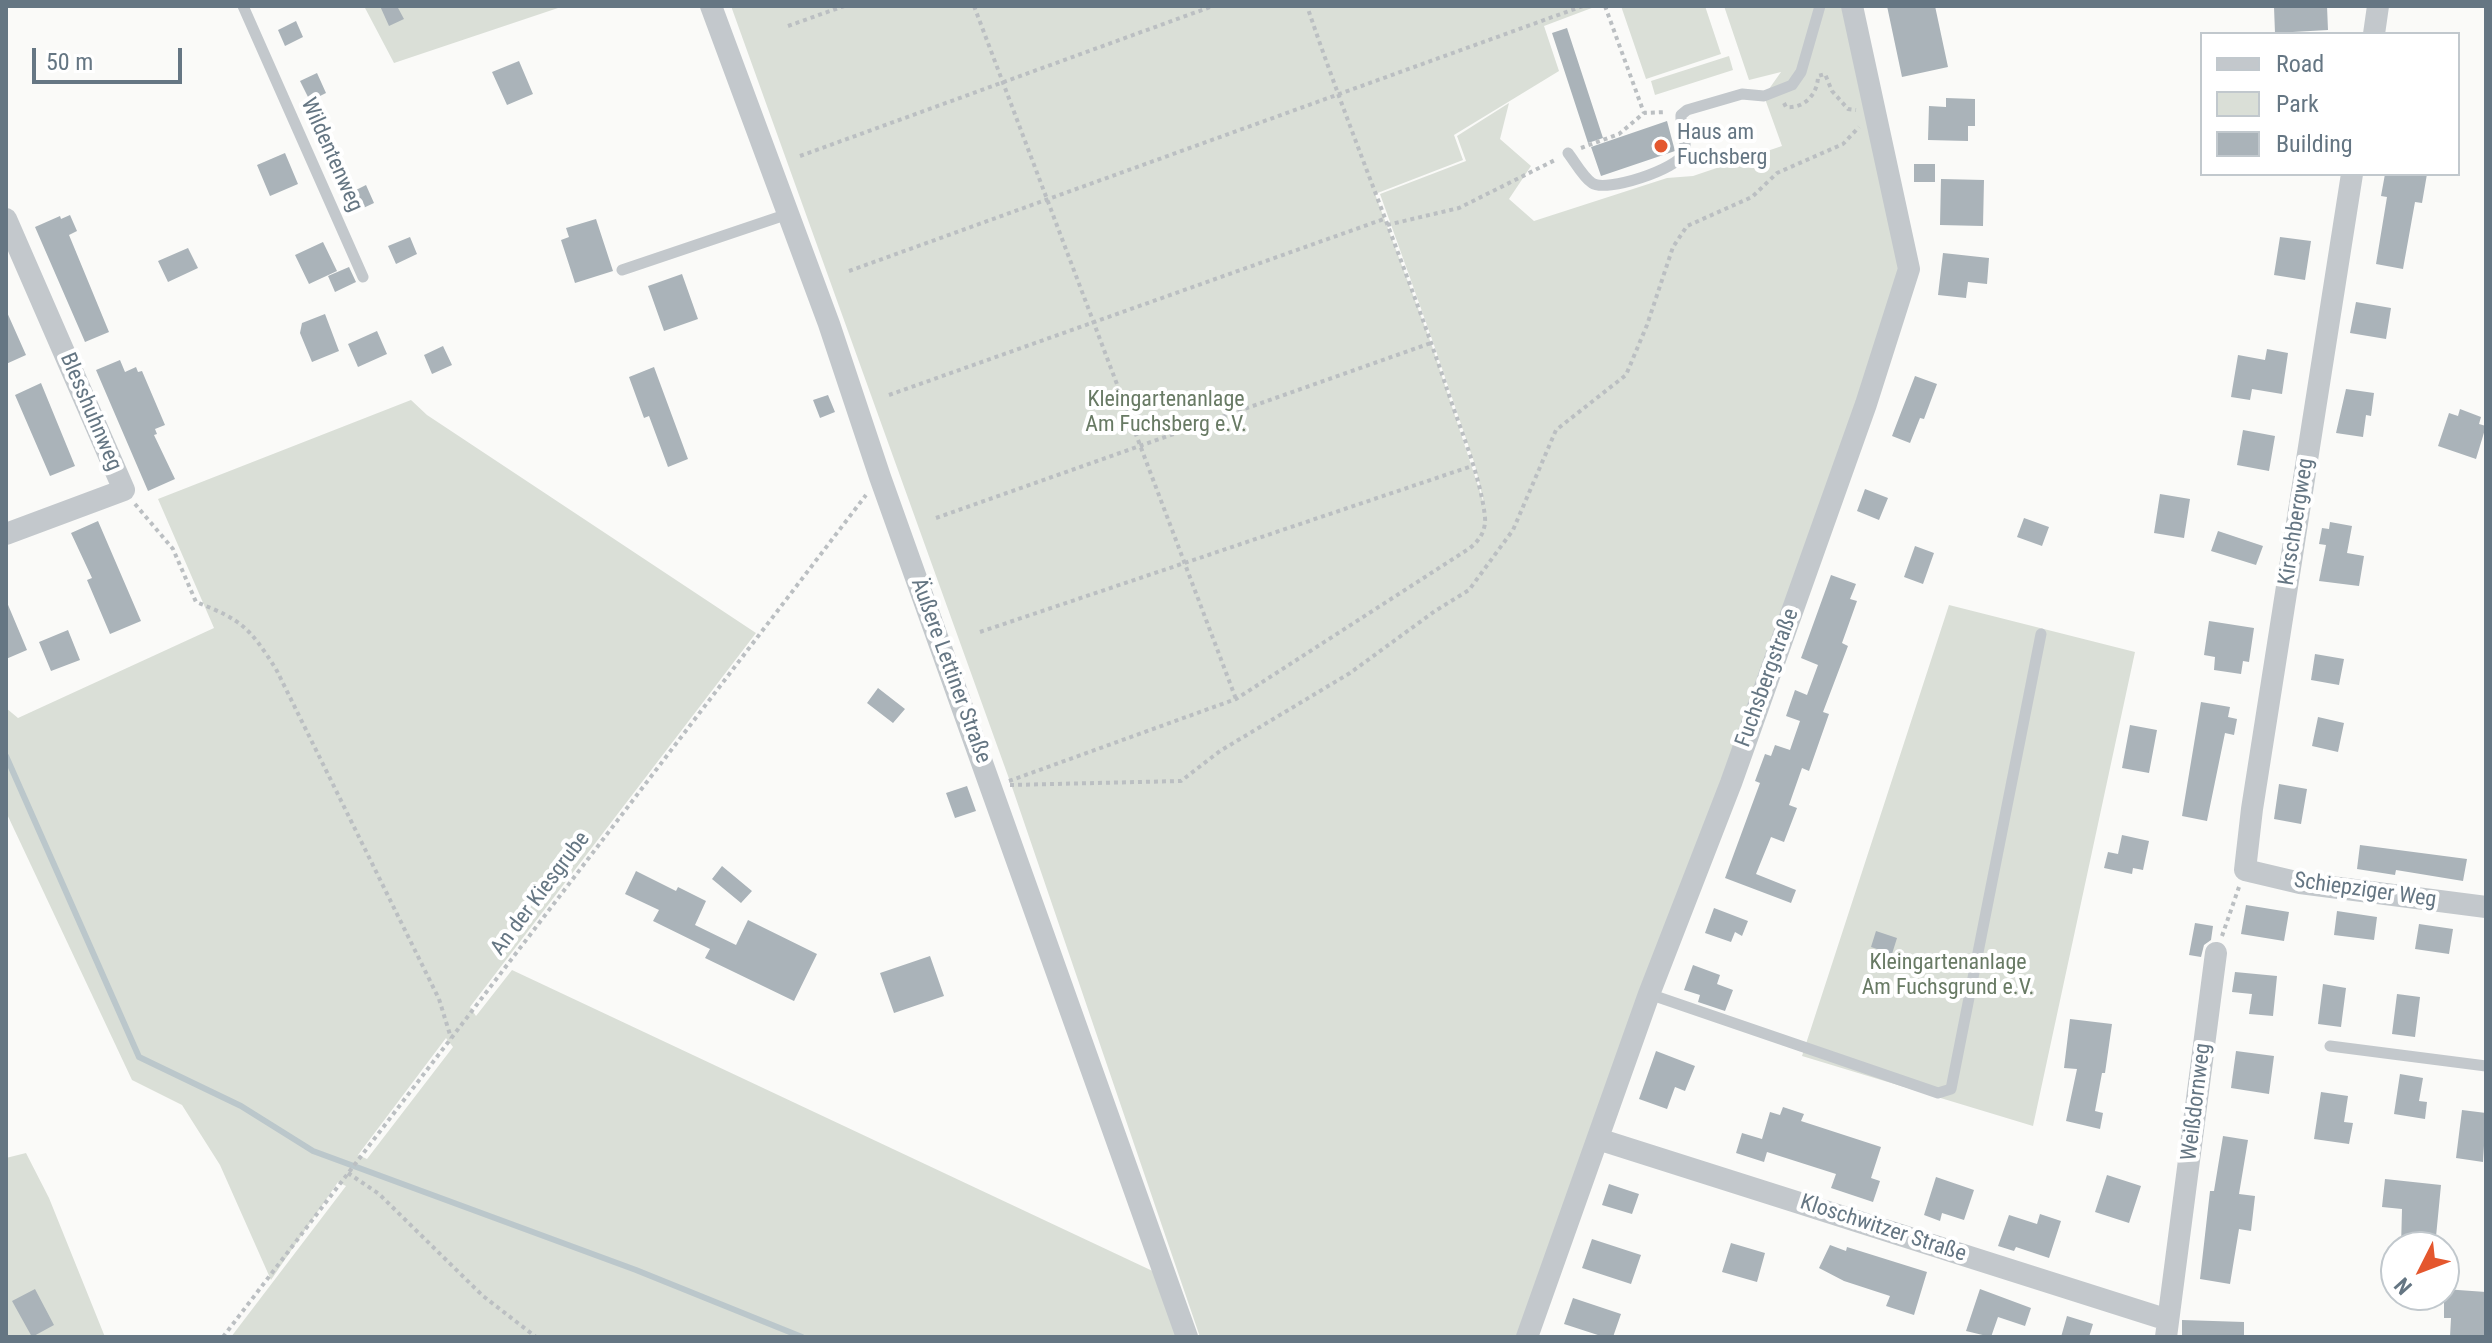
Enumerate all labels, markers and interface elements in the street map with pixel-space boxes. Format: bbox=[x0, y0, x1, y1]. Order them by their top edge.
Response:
scale bar bbox=[36, 32, 186, 82]
legend bbox=[2200, 32, 2460, 176]
text: 50 m bbox=[46, 48, 93, 76]
text: Road bbox=[2276, 50, 2324, 78]
text: Park bbox=[2276, 90, 2319, 118]
street label: Wildentenweg bbox=[294, 94, 368, 216]
place label: Haus am Fuchsberg bbox=[1677, 120, 1767, 172]
text: Building bbox=[2276, 130, 2353, 158]
marker: Haus am Fuchsberg bbox=[1652, 137, 1670, 155]
street label: Blesshuhnweg bbox=[53, 349, 127, 475]
park label: Kleingartenanlage Am Fuchsberg e.V. bbox=[1085, 387, 1247, 438]
street label: Kirschbergweg bbox=[2274, 456, 2320, 588]
street label: Äußere Lettiner Straße bbox=[904, 575, 996, 767]
street label: Fuchsbergstraße bbox=[1731, 605, 1805, 751]
street label: An der Kiesgrube bbox=[486, 827, 596, 961]
street label: Schiepziger Weg bbox=[2292, 868, 2438, 914]
park label: Kleingartenanlage Am Fuchsgrund e.V. bbox=[1862, 950, 2034, 1002]
street label: Weißdornweg bbox=[2177, 1042, 2217, 1162]
street label: Kloschwitzer Straße bbox=[1797, 1190, 1969, 1268]
north arrow bbox=[2380, 1231, 2460, 1311]
text: N bbox=[2389, 1273, 2417, 1299]

